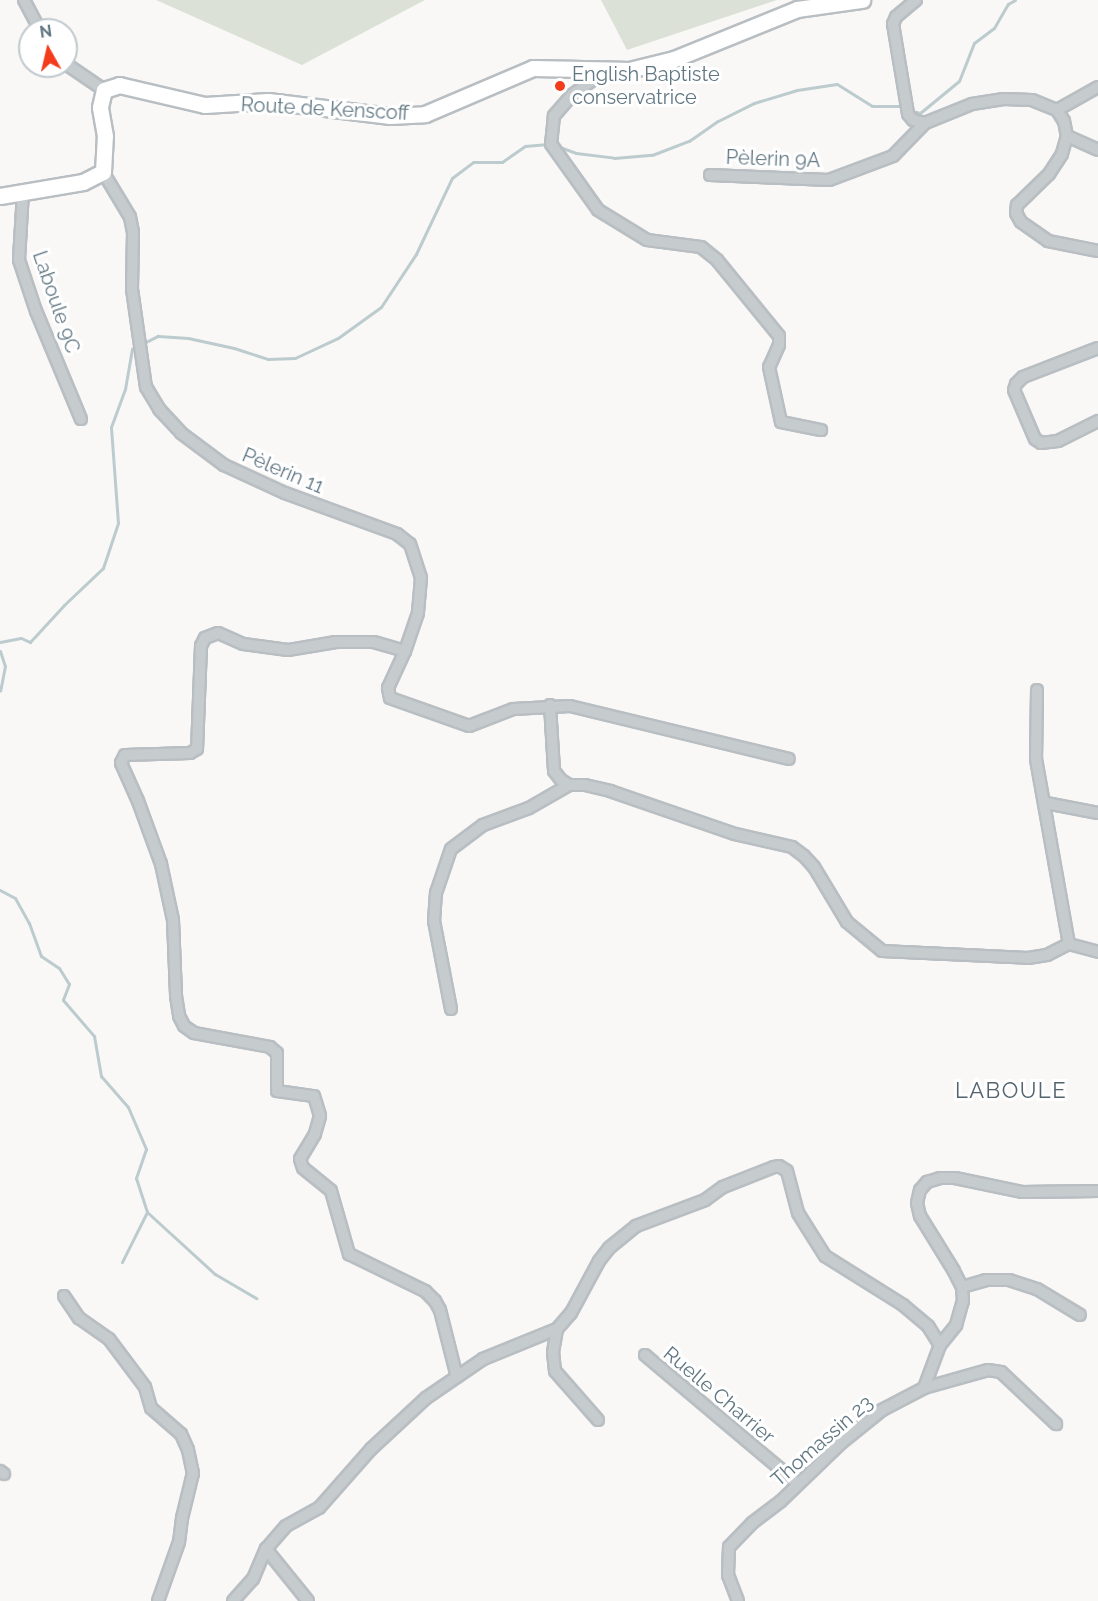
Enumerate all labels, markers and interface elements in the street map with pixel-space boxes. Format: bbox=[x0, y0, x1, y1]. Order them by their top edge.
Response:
north arrow bbox=[18, 18, 78, 78]
text: N bbox=[38, 21, 53, 42]
place label: English Baptiste conservatrice bbox=[572, 62, 720, 109]
marker: English Baptiste conservatrice bbox=[553, 79, 567, 93]
street label: Route de Kenscoff bbox=[240, 93, 410, 125]
street label: Pèlerin 9A bbox=[725, 145, 821, 173]
street label: Laboule 9C bbox=[27, 248, 85, 356]
street label: Pèlerin 11 bbox=[239, 443, 327, 499]
district label: LABOULE bbox=[955, 1078, 1067, 1104]
street label: Ruelle Charrier bbox=[659, 1342, 779, 1448]
street label: Thomassin 23 bbox=[766, 1390, 878, 1492]

